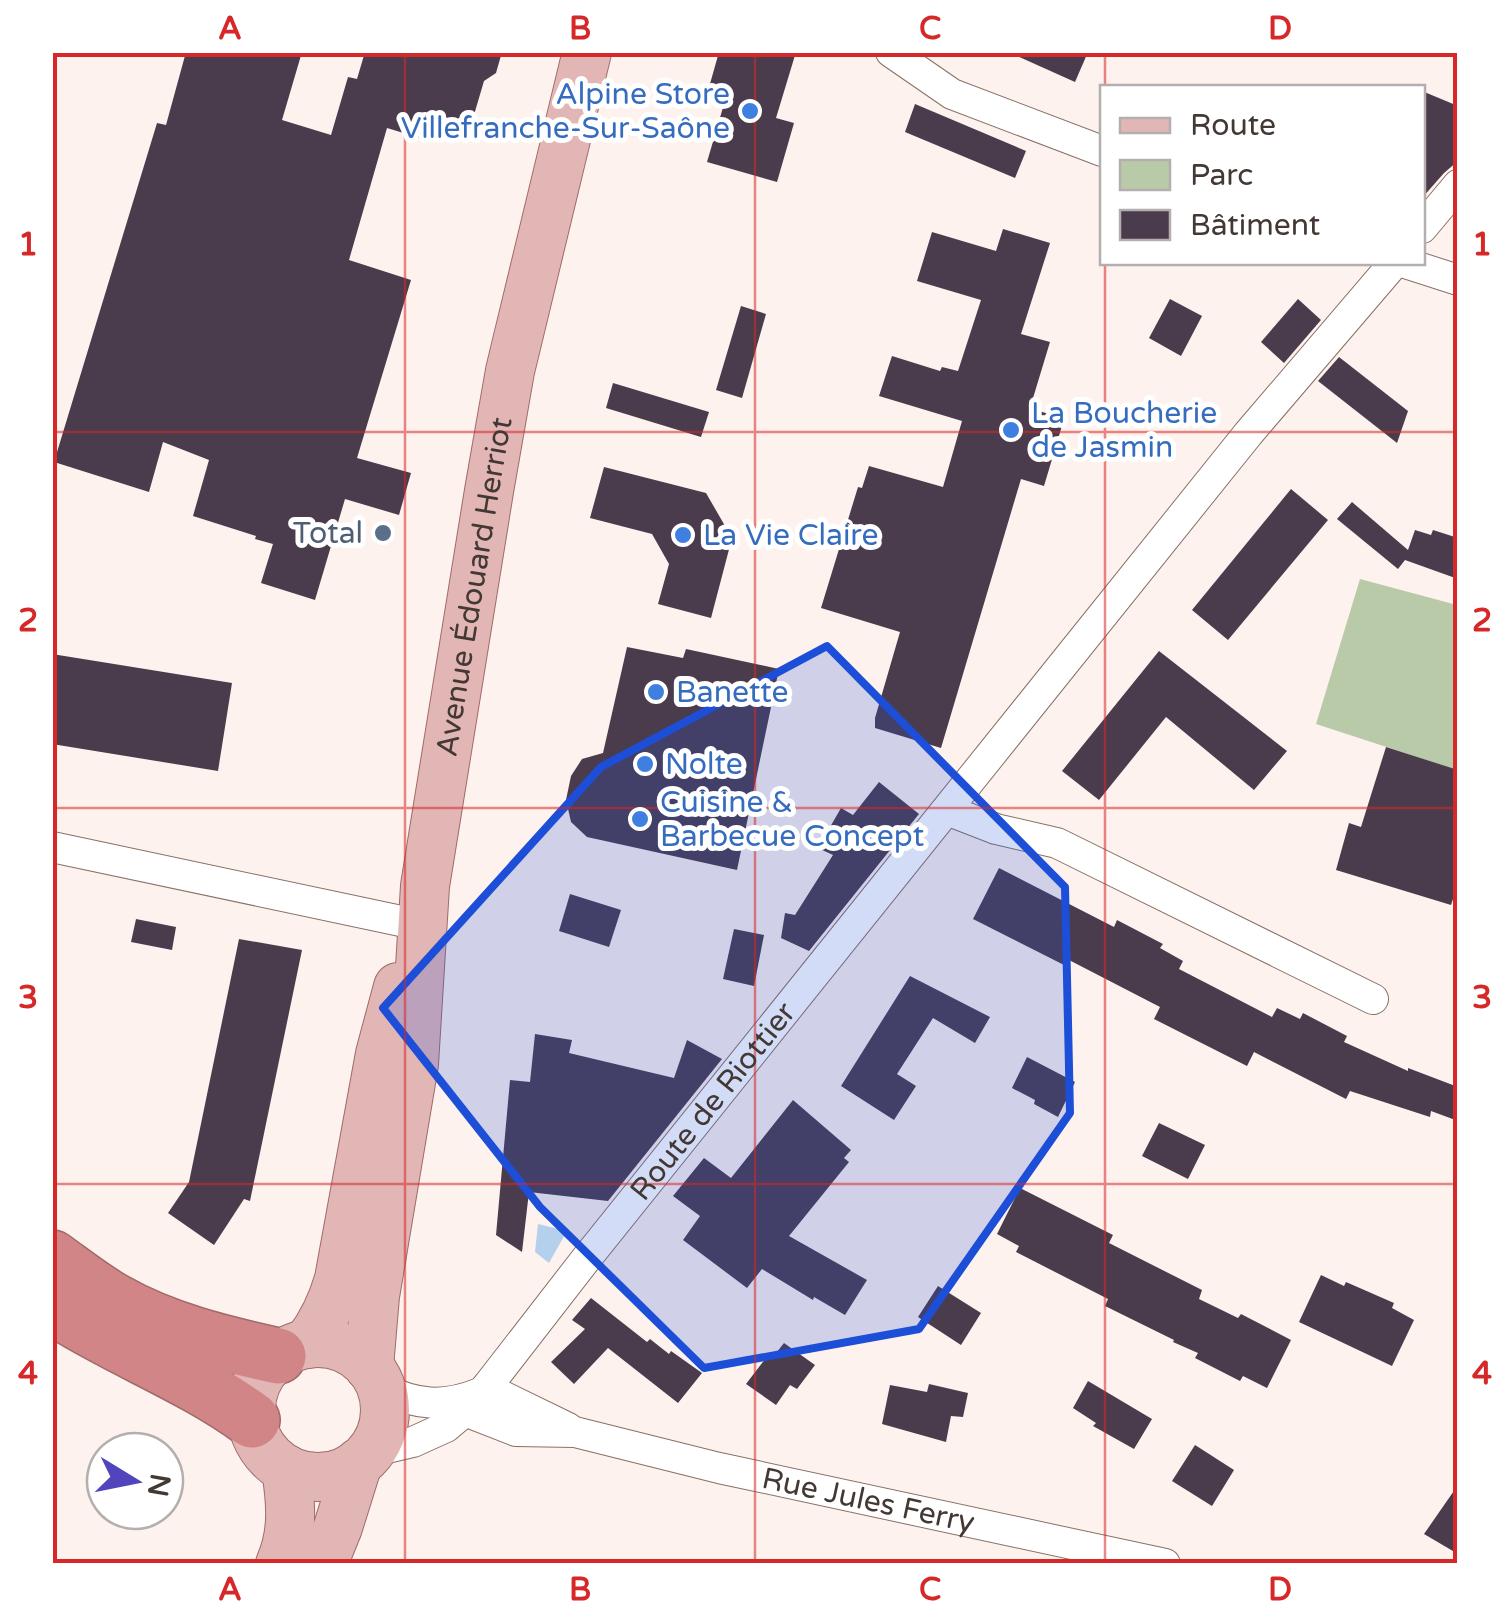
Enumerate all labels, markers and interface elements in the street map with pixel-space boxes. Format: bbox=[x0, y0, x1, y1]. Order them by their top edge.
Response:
text: A bbox=[218, 10, 242, 48]
text: B bbox=[569, 10, 591, 48]
text: C bbox=[919, 10, 941, 48]
text: D bbox=[1268, 10, 1292, 48]
place label: Alpine Store Villefranche-Sur-Saône bbox=[401, 76, 730, 147]
legend bbox=[1100, 85, 1425, 265]
marker: Alpine Store Villefranche-Sur-Saône bbox=[739, 100, 761, 122]
text: Route bbox=[1190, 107, 1276, 144]
text: Parc bbox=[1190, 157, 1253, 194]
text: Bâtiment bbox=[1190, 207, 1320, 244]
text: 1 bbox=[18, 226, 38, 264]
text: 1 bbox=[1472, 226, 1492, 264]
place label: La Boucherie de Jasmin bbox=[1031, 395, 1217, 466]
street label: Avenue Édouard Herriot bbox=[428, 414, 520, 759]
marker: La Boucherie de Jasmin bbox=[1000, 419, 1022, 441]
place label: Total bbox=[293, 515, 363, 552]
place label: La Vie Claire bbox=[703, 517, 878, 554]
marker: Total bbox=[372, 522, 394, 544]
marker: La Vie Claire bbox=[672, 524, 694, 546]
text: 2 bbox=[18, 602, 38, 640]
text: 2 bbox=[1472, 602, 1492, 640]
place label: Banette bbox=[676, 674, 789, 711]
marker: Banette bbox=[645, 681, 667, 703]
place label: Nolte bbox=[665, 746, 743, 783]
marker: Nolte bbox=[634, 753, 656, 775]
place label: Cuisine & Barbecue Concept bbox=[660, 784, 924, 855]
marker: Cuisine & Barbecue Concept bbox=[629, 808, 651, 830]
text: 3 bbox=[18, 979, 38, 1017]
text: 3 bbox=[1472, 979, 1492, 1017]
street label: Route de Riottier bbox=[622, 994, 804, 1208]
text: 4 bbox=[18, 1355, 38, 1393]
text: 4 bbox=[1472, 1355, 1492, 1393]
north arrow bbox=[85, 1431, 185, 1531]
street label: Rue Jules Ferry bbox=[759, 1459, 978, 1541]
text: N bbox=[140, 1471, 177, 1499]
text: A bbox=[218, 1571, 242, 1609]
text: B bbox=[569, 1571, 591, 1609]
text: C bbox=[919, 1571, 941, 1609]
text: D bbox=[1268, 1571, 1292, 1609]

